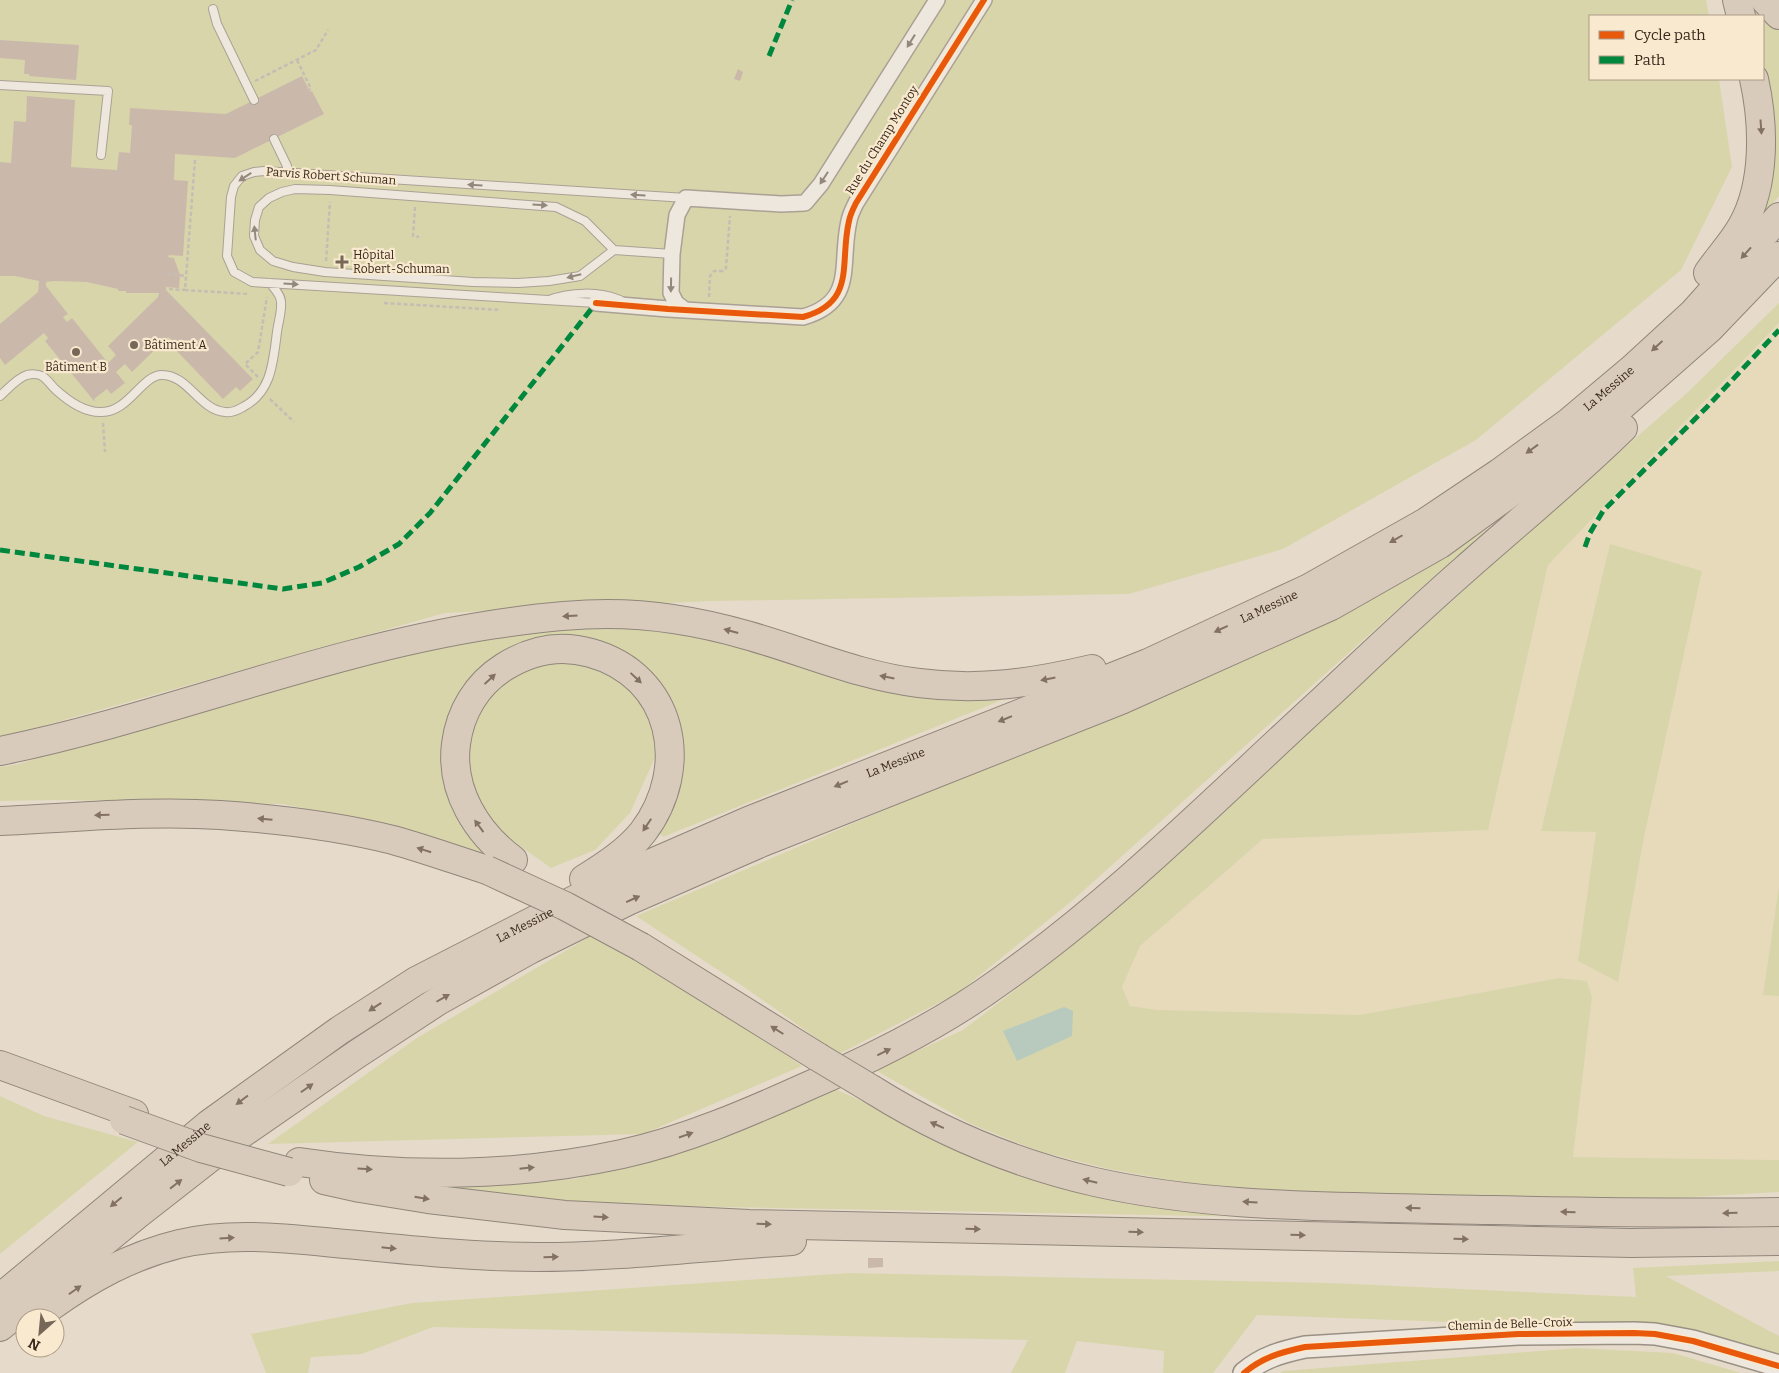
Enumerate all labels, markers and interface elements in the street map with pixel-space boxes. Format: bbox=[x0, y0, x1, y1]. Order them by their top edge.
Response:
legend bbox=[1589, 15, 1764, 80]
text: Cycle path bbox=[1634, 26, 1706, 44]
one-way arrow bbox=[907, 34, 916, 48]
text: Path bbox=[1634, 51, 1666, 69]
street label: Rue du Champ Montoy bbox=[843, 82, 922, 197]
one-way arrow bbox=[1757, 119, 1765, 135]
street label: Parvis Robert Schuman bbox=[265, 164, 397, 188]
one-way arrow bbox=[819, 171, 829, 185]
one-way arrow bbox=[238, 172, 252, 181]
one-way arrow bbox=[467, 180, 483, 188]
one-way arrow bbox=[629, 191, 645, 199]
one-way arrow bbox=[533, 202, 549, 210]
one-way arrow bbox=[251, 224, 259, 240]
one-way arrow bbox=[1740, 247, 1752, 259]
place label: Hôpital Robert-Schuman bbox=[353, 248, 450, 276]
marker: Hôpital Robert-Schuman bbox=[335, 255, 349, 269]
one-way arrow bbox=[566, 272, 581, 280]
one-way arrow bbox=[667, 277, 675, 293]
one-way arrow bbox=[284, 280, 300, 288]
place label: Bâtiment A bbox=[144, 338, 207, 352]
marker: Bâtiment A bbox=[128, 339, 140, 351]
one-way arrow bbox=[1651, 340, 1663, 351]
marker: Bâtiment B bbox=[70, 346, 82, 358]
place label: Bâtiment B bbox=[45, 360, 107, 374]
street label: La Messine bbox=[1581, 363, 1637, 414]
one-way arrow bbox=[1525, 444, 1539, 454]
one-way arrow bbox=[1390, 534, 1403, 543]
street label: La Messine bbox=[1238, 587, 1300, 626]
one-way arrow bbox=[562, 613, 578, 621]
one-way arrow bbox=[1214, 625, 1228, 633]
one-way arrow bbox=[724, 627, 739, 635]
one-way arrow bbox=[630, 672, 642, 684]
one-way arrow bbox=[483, 673, 495, 685]
one-way arrow bbox=[878, 673, 894, 681]
one-way arrow bbox=[1040, 675, 1056, 683]
one-way arrow bbox=[997, 715, 1012, 723]
street label: La Messine bbox=[864, 745, 927, 781]
one-way arrow bbox=[834, 780, 848, 788]
one-way arrow bbox=[94, 811, 110, 819]
one-way arrow bbox=[256, 815, 272, 823]
one-way arrow bbox=[474, 819, 484, 833]
one-way arrow bbox=[642, 819, 652, 832]
one-way arrow bbox=[416, 845, 431, 853]
one-way arrow bbox=[626, 894, 640, 902]
street label: La Messine bbox=[494, 905, 556, 946]
one-way arrow bbox=[436, 994, 449, 1003]
one-way arrow bbox=[369, 1002, 382, 1012]
one-way arrow bbox=[771, 1026, 784, 1035]
one-way arrow bbox=[877, 1047, 891, 1055]
one-way arrow bbox=[300, 1083, 314, 1093]
one-way arrow bbox=[236, 1094, 249, 1105]
street label: La Messine bbox=[157, 1119, 213, 1169]
one-way arrow bbox=[930, 1121, 944, 1129]
one-way arrow bbox=[679, 1131, 694, 1139]
one-way arrow bbox=[520, 1164, 536, 1172]
one-way arrow bbox=[357, 1165, 373, 1173]
one-way arrow bbox=[1082, 1176, 1097, 1184]
one-way arrow bbox=[169, 1179, 183, 1189]
one-way arrow bbox=[415, 1194, 431, 1202]
one-way arrow bbox=[110, 1196, 122, 1208]
one-way arrow bbox=[1242, 1198, 1258, 1206]
one-way arrow bbox=[1404, 1204, 1420, 1212]
one-way arrow bbox=[1560, 1207, 1576, 1215]
one-way arrow bbox=[1722, 1209, 1738, 1217]
one-way arrow bbox=[594, 1213, 610, 1221]
one-way arrow bbox=[756, 1220, 772, 1228]
one-way arrow bbox=[966, 1225, 982, 1233]
one-way arrow bbox=[1128, 1228, 1144, 1236]
one-way arrow bbox=[1291, 1232, 1307, 1240]
one-way arrow bbox=[219, 1234, 235, 1242]
one-way arrow bbox=[1453, 1235, 1469, 1243]
one-way arrow bbox=[381, 1244, 397, 1252]
one-way arrow bbox=[543, 1252, 559, 1260]
one-way arrow bbox=[68, 1285, 82, 1295]
north arrow bbox=[15, 1308, 65, 1358]
street label: Chemin de Belle-Croix bbox=[1447, 1315, 1573, 1333]
text: N bbox=[25, 1334, 43, 1354]

